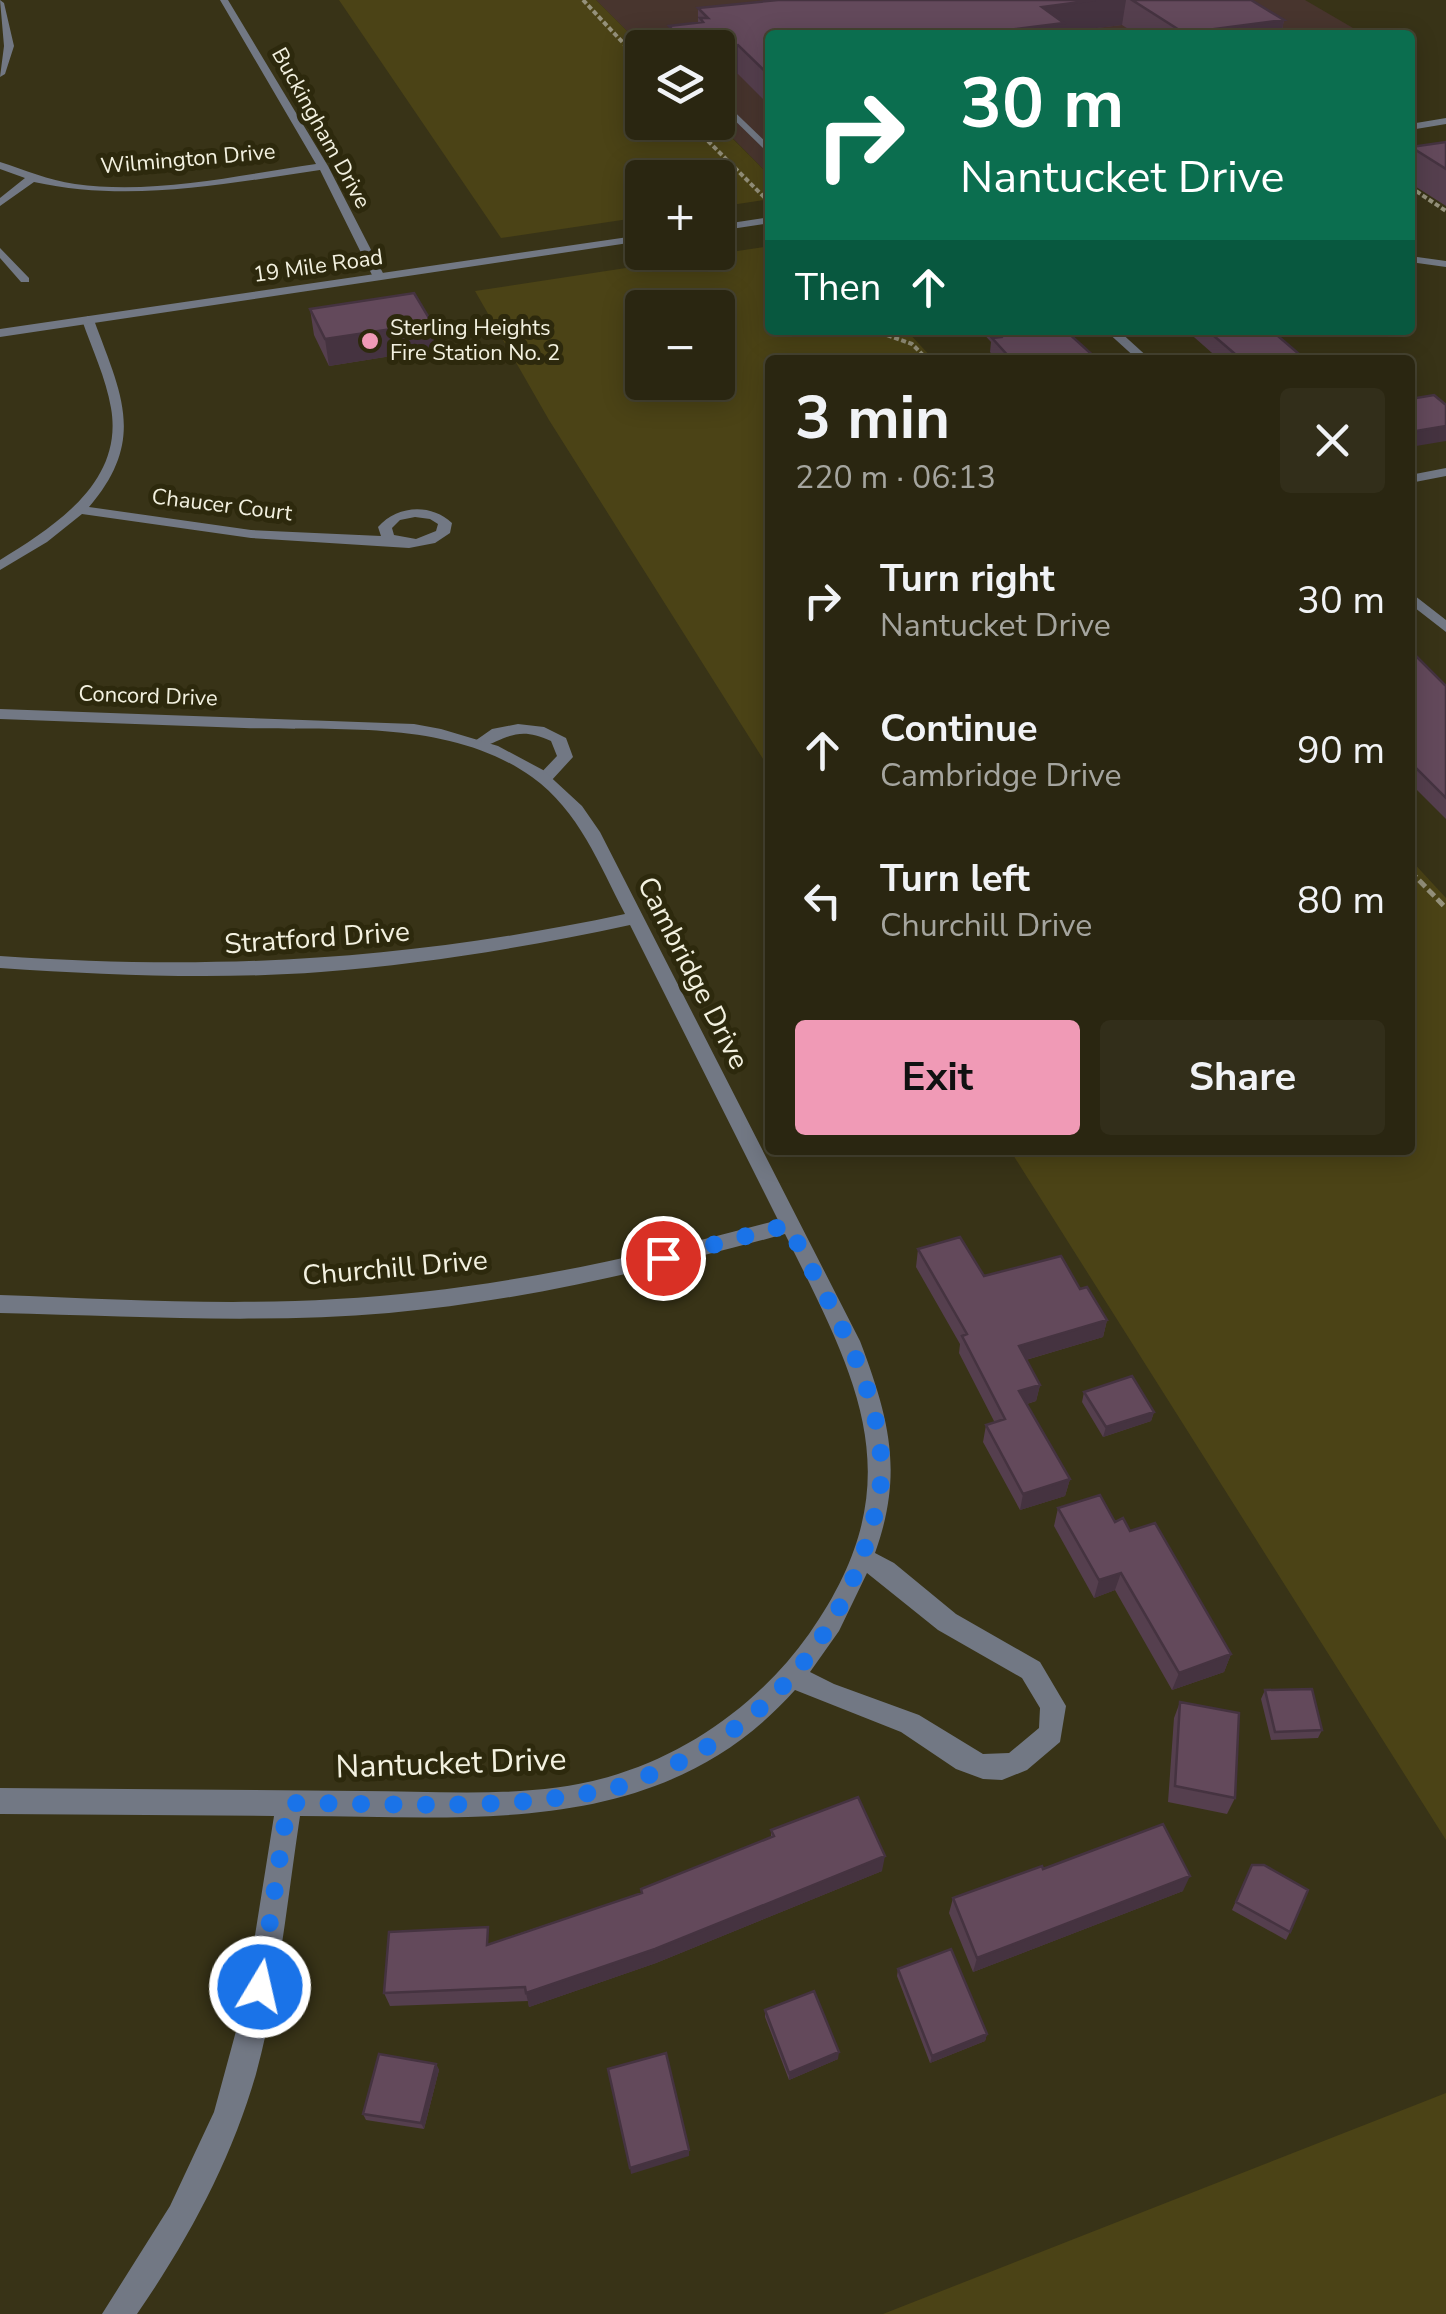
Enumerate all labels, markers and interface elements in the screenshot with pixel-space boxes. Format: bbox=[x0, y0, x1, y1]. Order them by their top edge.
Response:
map controls bbox=[625, 30, 735, 400]
button: layers bbox=[625, 30, 735, 140]
street label: Buckingham Drive bbox=[264, 42, 378, 214]
text: 30 m bbox=[960, 56, 1124, 152]
icon: right bbox=[795, 70, 925, 200]
street label: Wilmington Drive bbox=[99, 136, 277, 182]
text: Nantucket Drive bbox=[960, 147, 1284, 208]
button: + bbox=[625, 160, 735, 270]
street label: 19 Mile Road bbox=[251, 242, 385, 290]
icon: ahead bbox=[901, 260, 956, 315]
text: Then bbox=[795, 262, 881, 313]
button: − bbox=[625, 290, 735, 400]
place label: Sterling Heights Fire Station No. 2 bbox=[390, 313, 560, 368]
marker: Sterling Heights Fire Station No. 2 bbox=[359, 330, 381, 352]
text: 3 min bbox=[795, 377, 950, 459]
button: close bbox=[1280, 388, 1385, 493]
text: 220 m · 06:13 bbox=[795, 456, 996, 499]
street label: Chaucer Court bbox=[150, 482, 294, 529]
text: Turn right bbox=[880, 553, 1055, 604]
icon: right bbox=[795, 573, 850, 628]
text: 30 m bbox=[1297, 575, 1385, 626]
text: Nantucket Drive bbox=[880, 604, 1111, 647]
street label: Concord Drive bbox=[78, 679, 218, 713]
text: Continue bbox=[880, 703, 1038, 754]
icon: ahead bbox=[795, 723, 850, 778]
text: 90 m bbox=[1297, 725, 1385, 776]
text: Cambridge Drive bbox=[880, 754, 1121, 797]
text: Turn left bbox=[880, 853, 1030, 904]
street label: Cambridge Drive bbox=[628, 870, 758, 1076]
icon: left bbox=[795, 873, 850, 928]
text: 80 m bbox=[1297, 875, 1385, 926]
text: Churchill Drive bbox=[880, 904, 1092, 947]
street label: Stratford Drive bbox=[223, 913, 411, 963]
button: Exit bbox=[795, 1020, 1080, 1135]
button: Share bbox=[1100, 1020, 1385, 1135]
pin bbox=[621, 1216, 706, 1301]
icon: arrive bbox=[636, 1231, 691, 1286]
street label: Churchill Drive bbox=[301, 1241, 489, 1295]
street label: Nantucket Drive bbox=[335, 1737, 567, 1789]
position arrow bbox=[208, 1935, 312, 2039]

